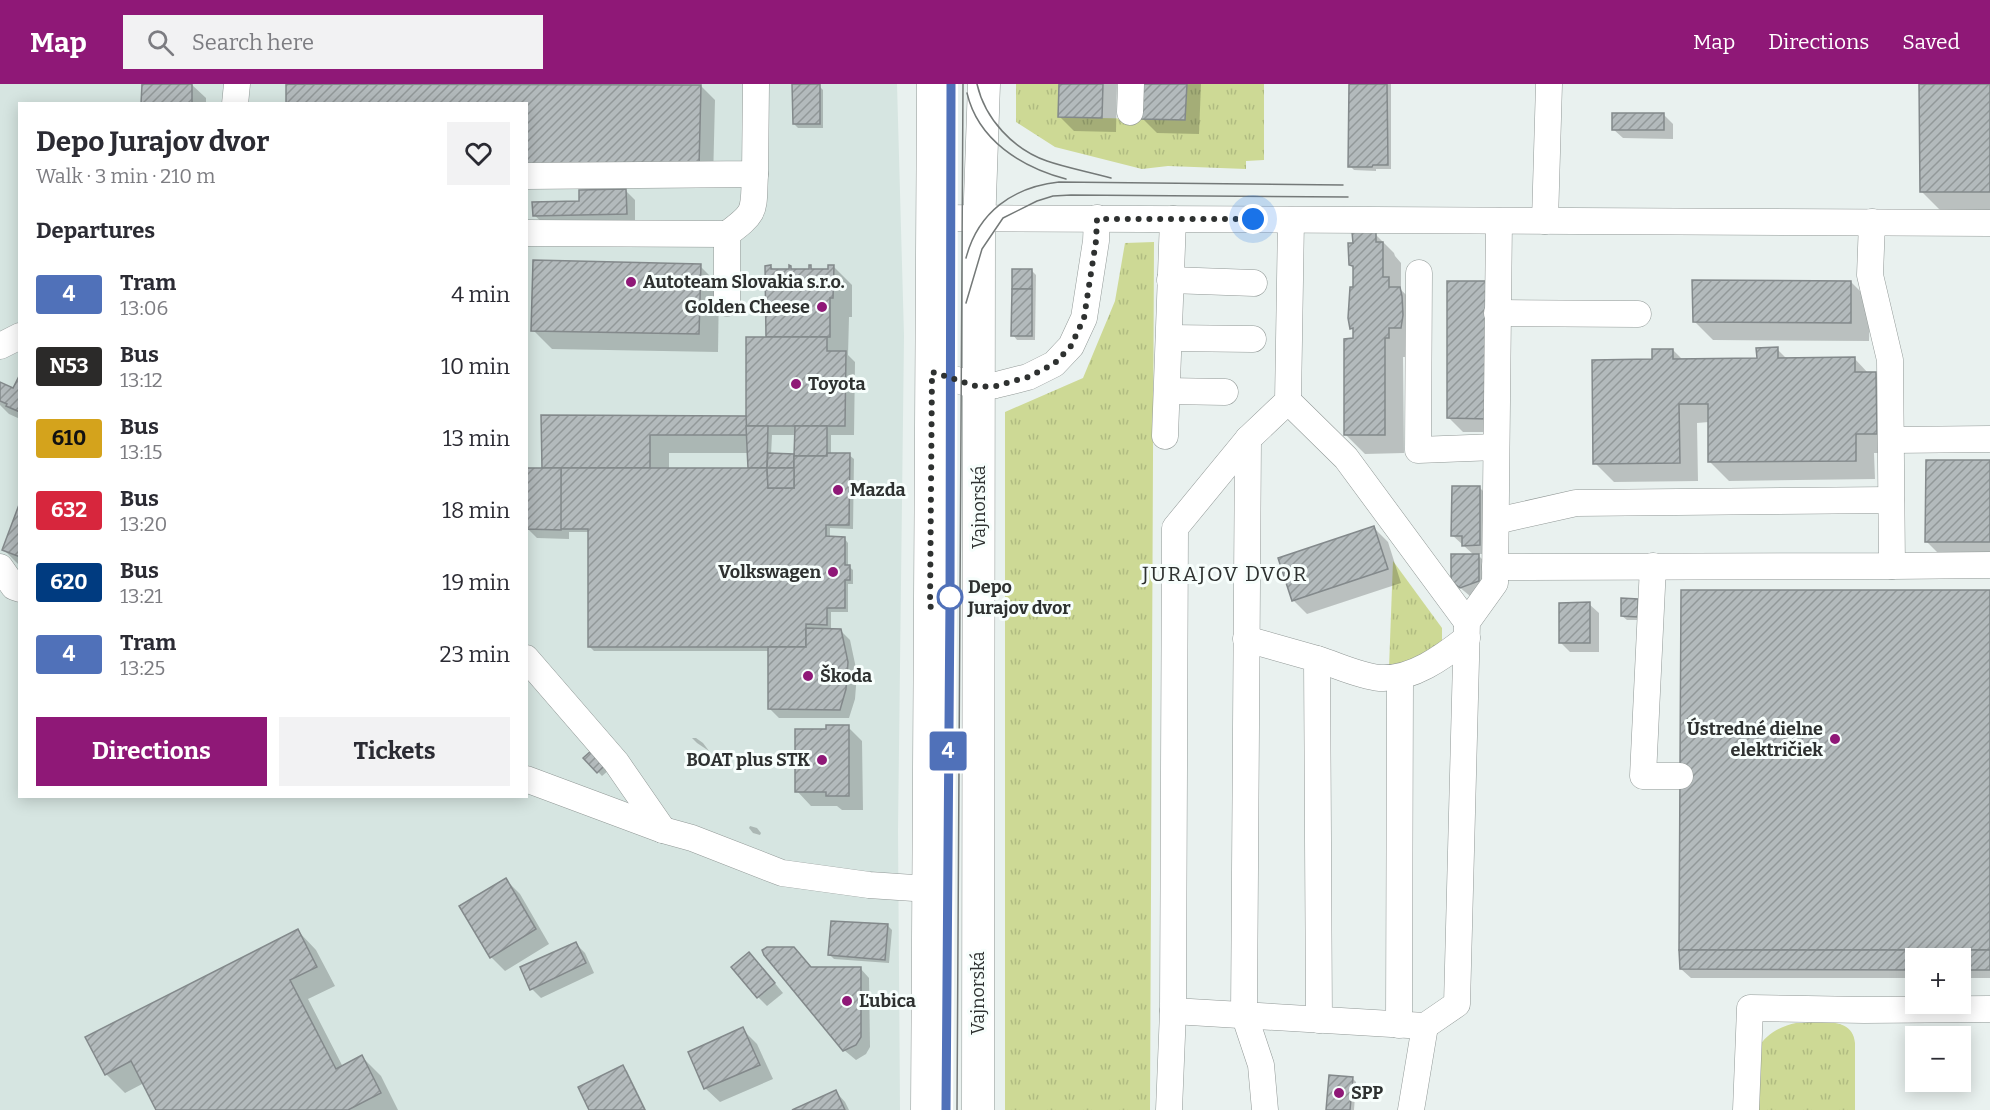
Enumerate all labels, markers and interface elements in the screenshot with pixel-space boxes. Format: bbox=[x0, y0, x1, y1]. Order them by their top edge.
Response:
search box bbox=[123, 15, 543, 69]
text: Map bbox=[30, 26, 87, 59]
icon: search bbox=[144, 26, 177, 59]
text: Search here bbox=[192, 29, 314, 56]
text: Map bbox=[1693, 29, 1735, 55]
text: Directions bbox=[1768, 29, 1869, 55]
text: Saved bbox=[1902, 29, 1960, 55]
button: heart bbox=[447, 122, 510, 185]
text: Depo Jurajov dvor bbox=[36, 125, 269, 158]
text: Walk · 3 min · 210 m bbox=[36, 164, 215, 188]
your location bbox=[1238, 204, 1268, 234]
text: Departures bbox=[36, 217, 155, 244]
text: Tram bbox=[120, 269, 176, 296]
place label: Autoteam Slovakia s.r.o. bbox=[643, 271, 845, 293]
marker: Autoteam Slovakia s.r.o. bbox=[624, 275, 638, 289]
text: 4 bbox=[63, 281, 75, 307]
text: 4 min bbox=[451, 281, 510, 308]
text: 13:06 bbox=[120, 296, 168, 320]
place label: Golden Cheese bbox=[685, 296, 810, 318]
marker: Golden Cheese bbox=[815, 300, 829, 314]
text: Bus bbox=[120, 341, 159, 368]
text: N53 bbox=[49, 353, 89, 379]
text: 10 min bbox=[441, 353, 510, 380]
text: 13:12 bbox=[120, 368, 163, 392]
place label: Toyota bbox=[808, 373, 866, 395]
marker: Toyota bbox=[789, 377, 803, 391]
text: Bus bbox=[120, 413, 159, 440]
text: 610 bbox=[52, 425, 86, 451]
text: 13 min bbox=[443, 425, 510, 452]
text: 13:15 bbox=[120, 440, 163, 464]
street label: Vajnorská bbox=[968, 465, 990, 549]
place label: Mazda bbox=[850, 479, 906, 501]
marker: Mazda bbox=[831, 483, 845, 497]
text: Bus bbox=[120, 485, 159, 512]
text: 632 bbox=[51, 497, 87, 523]
text: 18 min bbox=[442, 497, 510, 524]
text: 13:20 bbox=[120, 512, 167, 536]
text: Bus bbox=[120, 557, 159, 584]
place label: Volkswagen bbox=[718, 561, 821, 583]
district label: JURAJOV DVOR bbox=[1141, 561, 1308, 587]
marker: Volkswagen bbox=[826, 565, 840, 579]
text: 620 bbox=[50, 569, 88, 595]
text: 19 min bbox=[442, 569, 510, 596]
place label: Depo Jurajov dvor bbox=[967, 576, 1071, 619]
text: 13:21 bbox=[120, 584, 163, 608]
marker: Depo Jurajov dvor bbox=[937, 584, 963, 610]
text: Tram bbox=[120, 629, 176, 656]
text: 4 bbox=[63, 641, 75, 667]
text: 23 min bbox=[440, 641, 510, 668]
text: 13:25 bbox=[120, 656, 165, 680]
place label: Škoda bbox=[820, 664, 872, 687]
marker: Škoda bbox=[801, 669, 815, 683]
button: Directions bbox=[36, 717, 267, 786]
button: Tickets bbox=[279, 717, 510, 786]
place label: Ústredné dielne električiek bbox=[1687, 717, 1823, 761]
line badge: 4 bbox=[928, 732, 968, 770]
marker: Ústredné dielne električiek bbox=[1828, 732, 1842, 746]
text: 4 bbox=[942, 738, 954, 764]
place label: BOAT plus STK bbox=[686, 749, 810, 771]
marker: BOAT plus STK bbox=[815, 753, 829, 767]
map controls bbox=[1905, 948, 1971, 1092]
button: + bbox=[1905, 948, 1971, 1014]
street label: Vajnorská bbox=[967, 951, 989, 1035]
place label: Ľubica bbox=[859, 990, 916, 1012]
marker: Ľubica bbox=[840, 994, 854, 1008]
button: − bbox=[1905, 1026, 1971, 1092]
place label: SPP bbox=[1351, 1082, 1383, 1104]
marker: SPP bbox=[1332, 1086, 1346, 1100]

